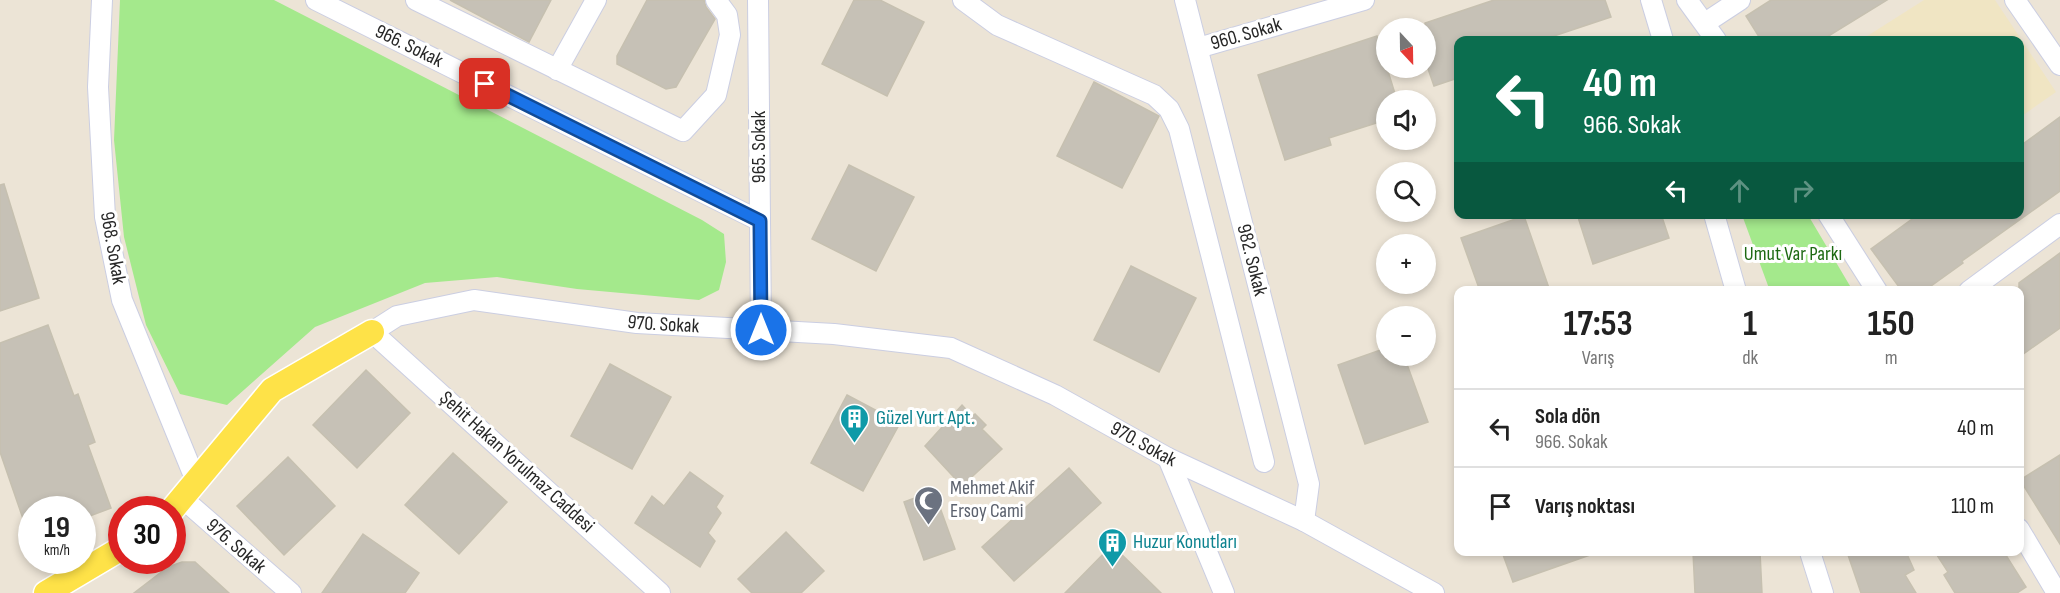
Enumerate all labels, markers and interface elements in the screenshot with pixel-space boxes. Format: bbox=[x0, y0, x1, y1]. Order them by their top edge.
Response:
street label: 960. Sokak bbox=[1208, 12, 1285, 56]
north arrow bbox=[1376, 18, 1436, 78]
map controls bbox=[1376, 18, 1436, 366]
street label: 966. Sokak bbox=[371, 19, 447, 73]
pin bbox=[459, 58, 510, 109]
text: 40 m bbox=[1583, 58, 1657, 109]
icon: left bbox=[1484, 60, 1562, 138]
icon: arrive bbox=[468, 67, 501, 100]
button: sound bbox=[1376, 90, 1436, 150]
text: 966. Sokak bbox=[1583, 109, 1681, 141]
street label: 965. Sokak bbox=[747, 110, 771, 183]
button: search bbox=[1376, 162, 1436, 222]
icon: left bbox=[1660, 174, 1693, 207]
icon: ahead bbox=[1723, 174, 1756, 207]
icon: right bbox=[1786, 174, 1819, 207]
street label: 968. Sokak bbox=[95, 210, 131, 286]
street label: 982. Sokak bbox=[1232, 222, 1273, 299]
button: + bbox=[1376, 234, 1436, 294]
park label: Umut Var Parkı bbox=[1744, 242, 1842, 266]
position arrow bbox=[729, 298, 793, 362]
text: 17:53 bbox=[1563, 303, 1633, 346]
text: 1 bbox=[1743, 303, 1757, 346]
text: 150 bbox=[1867, 303, 1915, 346]
button: − bbox=[1376, 306, 1436, 366]
street label: 970. Sokak bbox=[626, 310, 700, 338]
text: Varış bbox=[1582, 346, 1614, 370]
text: dk bbox=[1742, 346, 1758, 370]
text: m bbox=[1885, 346, 1897, 370]
street label: Şehit Hakan Yorulmaz Caddesi bbox=[435, 386, 599, 538]
building icon: Güzel Yurt Apt. bbox=[839, 402, 871, 444]
text: Sola dön bbox=[1535, 403, 1600, 430]
place label: Güzel Yurt Apt. bbox=[876, 406, 975, 430]
icon: left bbox=[1484, 412, 1517, 445]
text: 40 m bbox=[1957, 415, 1994, 442]
street label: 970. Sokak bbox=[1106, 416, 1180, 472]
text: 966. Sokak bbox=[1535, 430, 1608, 454]
place label: Mehmet Akif Ersoy Cami bbox=[950, 476, 1035, 523]
mosque icon: Mehmet Akif Ersoy Cami bbox=[913, 484, 945, 526]
icon: arrive bbox=[1484, 490, 1517, 523]
text: Varış noktası bbox=[1535, 493, 1635, 520]
text: 110 m bbox=[1951, 493, 1994, 520]
speed limit sign: 30 bbox=[108, 496, 186, 574]
text: 19 bbox=[44, 510, 70, 546]
street label: 976. Sokak bbox=[201, 513, 271, 579]
building icon: Huzur Konutları bbox=[1096, 526, 1128, 568]
place label: Huzur Konutları bbox=[1133, 530, 1237, 554]
text: km/h bbox=[44, 541, 70, 560]

